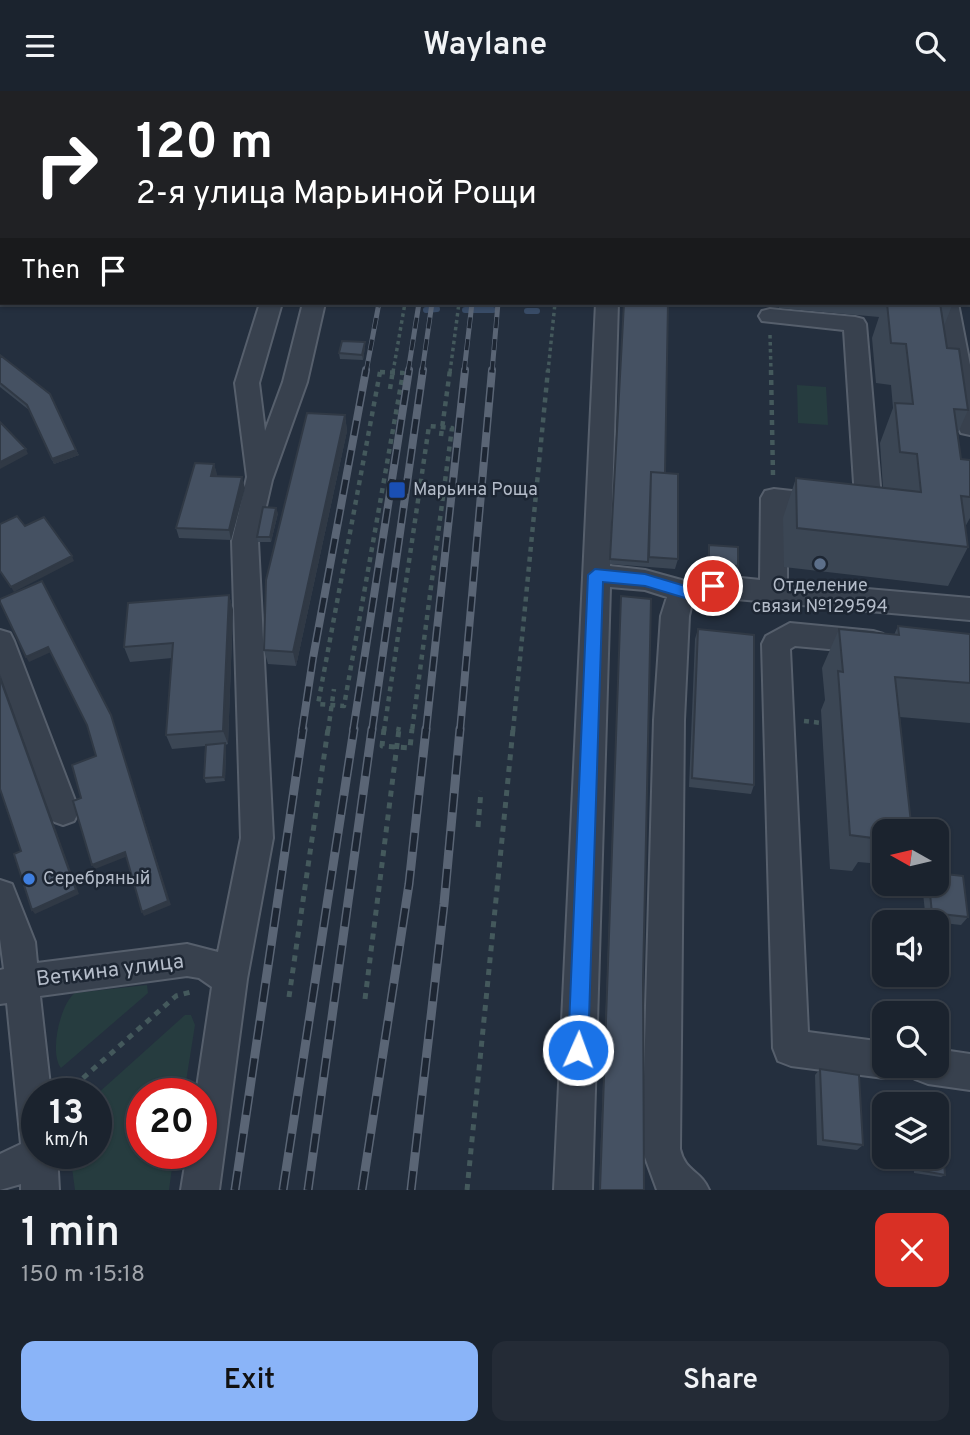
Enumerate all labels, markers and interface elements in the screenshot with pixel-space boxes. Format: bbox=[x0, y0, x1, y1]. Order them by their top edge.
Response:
text: Waylane bbox=[423, 26, 547, 66]
icon: menu bbox=[21, 27, 59, 65]
icon: search bbox=[911, 27, 949, 65]
text: 120 m bbox=[136, 114, 273, 176]
icon: right bbox=[21, 119, 112, 210]
text: 2-я улица Марьиной Рощи bbox=[136, 175, 537, 215]
icon: arrive bbox=[94, 252, 132, 290]
text: Then bbox=[21, 255, 80, 288]
place label: Марьина Роща bbox=[413, 479, 538, 502]
marker: Марьина Роща bbox=[387, 480, 407, 500]
pin bbox=[683, 556, 743, 616]
marker: Отделение связи №129594 bbox=[812, 556, 828, 572]
icon: arrive bbox=[694, 567, 732, 605]
place label: Отделение связи №129594 bbox=[752, 575, 888, 619]
north arrow bbox=[872, 819, 948, 896]
map controls bbox=[872, 819, 949, 1169]
place label: Серебряный bbox=[43, 868, 150, 891]
marker: Серебряный bbox=[21, 871, 37, 887]
button: sound bbox=[872, 910, 949, 987]
street label: Веткина улица bbox=[35, 949, 185, 993]
button: search bbox=[872, 1001, 949, 1078]
position arrow bbox=[541, 1013, 615, 1087]
speed limit sign: 20 bbox=[126, 1078, 217, 1169]
text: 13 bbox=[49, 1092, 84, 1136]
button: layers bbox=[872, 1092, 949, 1169]
text: km/h bbox=[45, 1129, 88, 1152]
text: 1 min bbox=[21, 1208, 120, 1261]
button: close bbox=[875, 1213, 949, 1287]
text: 150 m · 15:18 bbox=[21, 1261, 145, 1290]
button: Exit bbox=[21, 1341, 478, 1421]
button: Share bbox=[492, 1341, 949, 1421]

